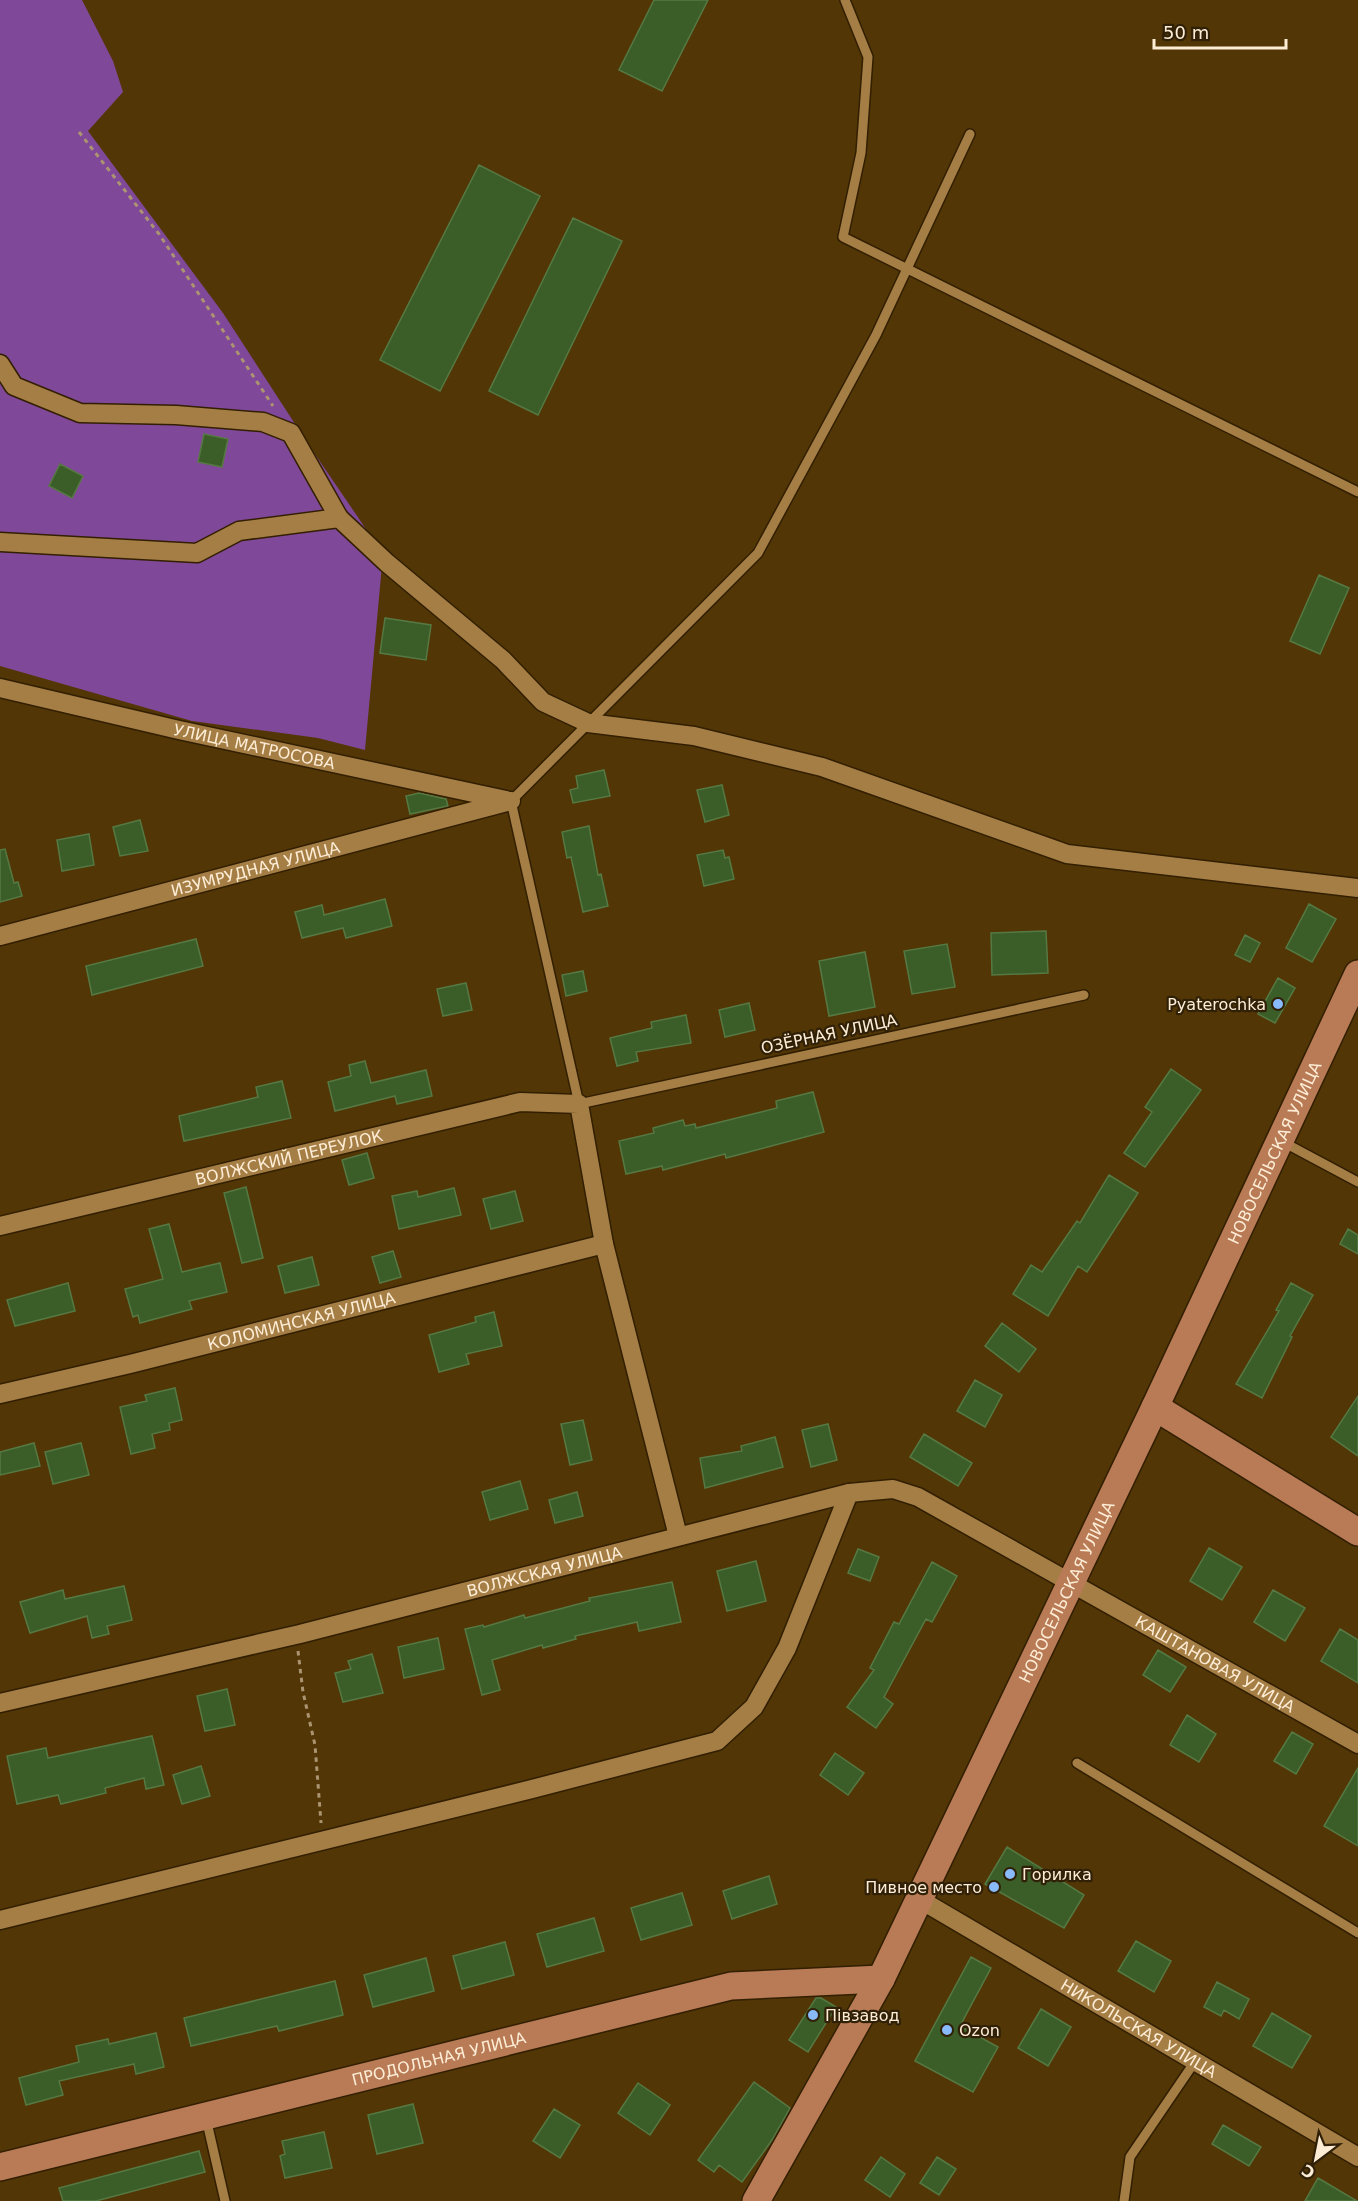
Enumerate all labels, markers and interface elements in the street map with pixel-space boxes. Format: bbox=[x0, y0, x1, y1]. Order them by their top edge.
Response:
scale bar bbox=[1154, 12, 1286, 50]
text: 50 m bbox=[1163, 22, 1209, 43]
street label: УЛИЦА МАТРОСОВА bbox=[172, 720, 337, 773]
street label: ИЗУМРУДНАЯ УЛИЦА bbox=[169, 837, 342, 900]
place label: Pyaterochka bbox=[1167, 995, 1266, 1014]
marker: Pyaterochka bbox=[1271, 997, 1285, 1011]
street label: ОЗЁРНАЯ УЛИЦА bbox=[759, 1010, 899, 1058]
street label: НОВОСЕЛЬСКАЯ УЛИЦА bbox=[1223, 1058, 1325, 1247]
street label: ВОЛЖСКИЙ ПЕРЕУЛОК bbox=[193, 1125, 385, 1189]
street label: КОЛОМИНСКАЯ УЛИЦА bbox=[205, 1288, 397, 1354]
street label: НОВОСЕЛЬСКАЯ УЛИЦА bbox=[1015, 1498, 1118, 1686]
street label: ВОЛЖСКАЯ УЛИЦА bbox=[465, 1542, 624, 1600]
street label: КАШТАНОВАЯ УЛИЦА bbox=[1132, 1612, 1298, 1716]
place label: Горилка bbox=[1022, 1865, 1092, 1884]
marker: Горилка bbox=[1003, 1867, 1017, 1881]
place label: Пивное место bbox=[865, 1878, 982, 1897]
marker: Пивное место bbox=[987, 1880, 1001, 1894]
street label: НИКОЛЬСКАЯ УЛИЦА bbox=[1057, 1975, 1220, 2081]
place label: Пiвзавод bbox=[825, 2006, 900, 2025]
marker: Пiвзавод bbox=[806, 2008, 820, 2022]
place label: Ozon bbox=[959, 2021, 1000, 2040]
marker: Ozon bbox=[940, 2023, 954, 2037]
street label: ПРОДОЛЬНАЯ УЛИЦА bbox=[350, 2028, 528, 2089]
north arrow bbox=[1286, 2129, 1346, 2189]
text: С bbox=[1298, 2160, 1318, 2182]

